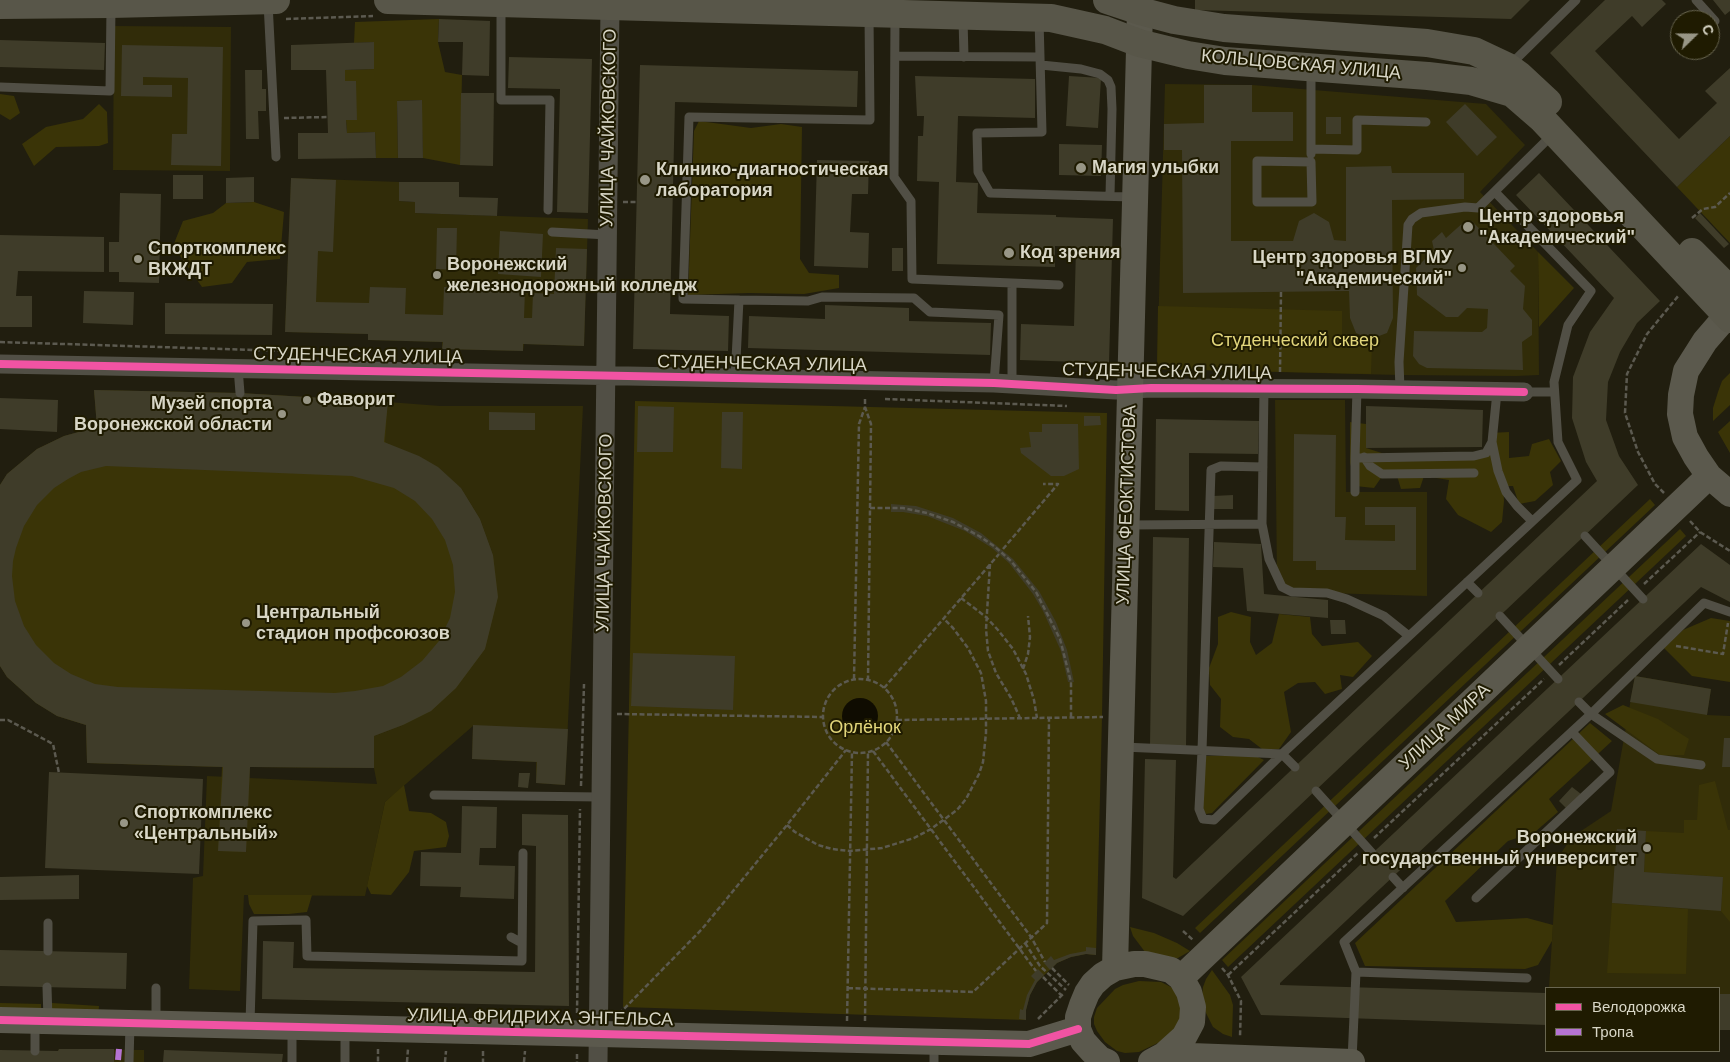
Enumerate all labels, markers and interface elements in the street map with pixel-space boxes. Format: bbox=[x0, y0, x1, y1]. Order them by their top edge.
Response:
north arrow bbox=[1670, 10, 1720, 60]
text: С bbox=[1699, 22, 1717, 37]
street label: УЛИЦА ЧАЙКОВСКОГО bbox=[596, 29, 622, 227]
street label: КОЛЬЦОВСКАЯ УЛИЦА bbox=[1200, 46, 1402, 84]
place label: Магия улыбки bbox=[1092, 157, 1219, 179]
place label: Клинико-диагностическая лаборатория bbox=[656, 159, 888, 202]
marker: Магия улыбки bbox=[1074, 161, 1088, 175]
marker: Клинико-диагностическая лаборатория bbox=[638, 173, 652, 187]
place label: Центр здоровья "Академический" bbox=[1479, 206, 1635, 248]
marker: Центр здоровья "Академический" bbox=[1461, 220, 1475, 234]
place label: Спорткомплекс ВКЖДТ bbox=[148, 238, 286, 280]
place label: Код зрения bbox=[1020, 242, 1121, 264]
marker: Код зрения bbox=[1002, 246, 1016, 260]
place label: Центр здоровья ВГМУ "Академический" bbox=[1253, 247, 1452, 290]
marker: Спорткомплекс ВКЖДТ bbox=[132, 253, 144, 265]
place label: Воронежский железнодорожный колледж bbox=[447, 254, 697, 296]
marker: Центр здоровья ВГМУ "Академический" bbox=[1456, 262, 1468, 274]
marker: Воронежский железнодорожный колледж bbox=[431, 269, 443, 281]
park label: Студенческий сквер bbox=[1211, 330, 1379, 352]
street label: СТУДЕНЧЕСКАЯ УЛИЦА bbox=[253, 343, 463, 369]
street label: СТУДЕНЧЕСКАЯ УЛИЦА bbox=[657, 351, 867, 377]
street label: СТУДЕНЧЕСКАЯ УЛИЦА bbox=[1062, 359, 1272, 385]
place label: Фаворит bbox=[317, 389, 395, 411]
place label: Музей спорта Воронежской области bbox=[74, 393, 272, 436]
marker: Фаворит bbox=[301, 394, 313, 406]
street label: УЛИЦА ФЕОКТИСТОВА bbox=[1113, 405, 1141, 605]
marker: Музей спорта Воронежской области bbox=[276, 408, 288, 420]
street label: УЛИЦА ЧАЙКОВСКОГО bbox=[592, 434, 618, 632]
place label: Центральный стадион профсоюзов bbox=[256, 602, 450, 644]
marker: Центральный стадион профсоюзов bbox=[240, 617, 252, 629]
street label: УЛИЦА МИРА bbox=[1395, 679, 1495, 775]
park label: Орлёнок bbox=[829, 717, 901, 739]
place label: Спорткомплекс «Центральный» bbox=[134, 802, 278, 844]
marker: Спорткомплекс «Центральный» bbox=[118, 817, 130, 829]
place label: Воронежский государственный университет bbox=[1362, 827, 1637, 870]
marker: Воронежский государственный университет bbox=[1641, 842, 1653, 854]
legend bbox=[1545, 987, 1720, 1052]
text: Велодорожка bbox=[1592, 998, 1686, 1015]
street label: УЛИЦА ФРИДРИХА ЭНГЕЛЬСА bbox=[407, 1005, 673, 1031]
text: Тропа bbox=[1592, 1023, 1633, 1040]

